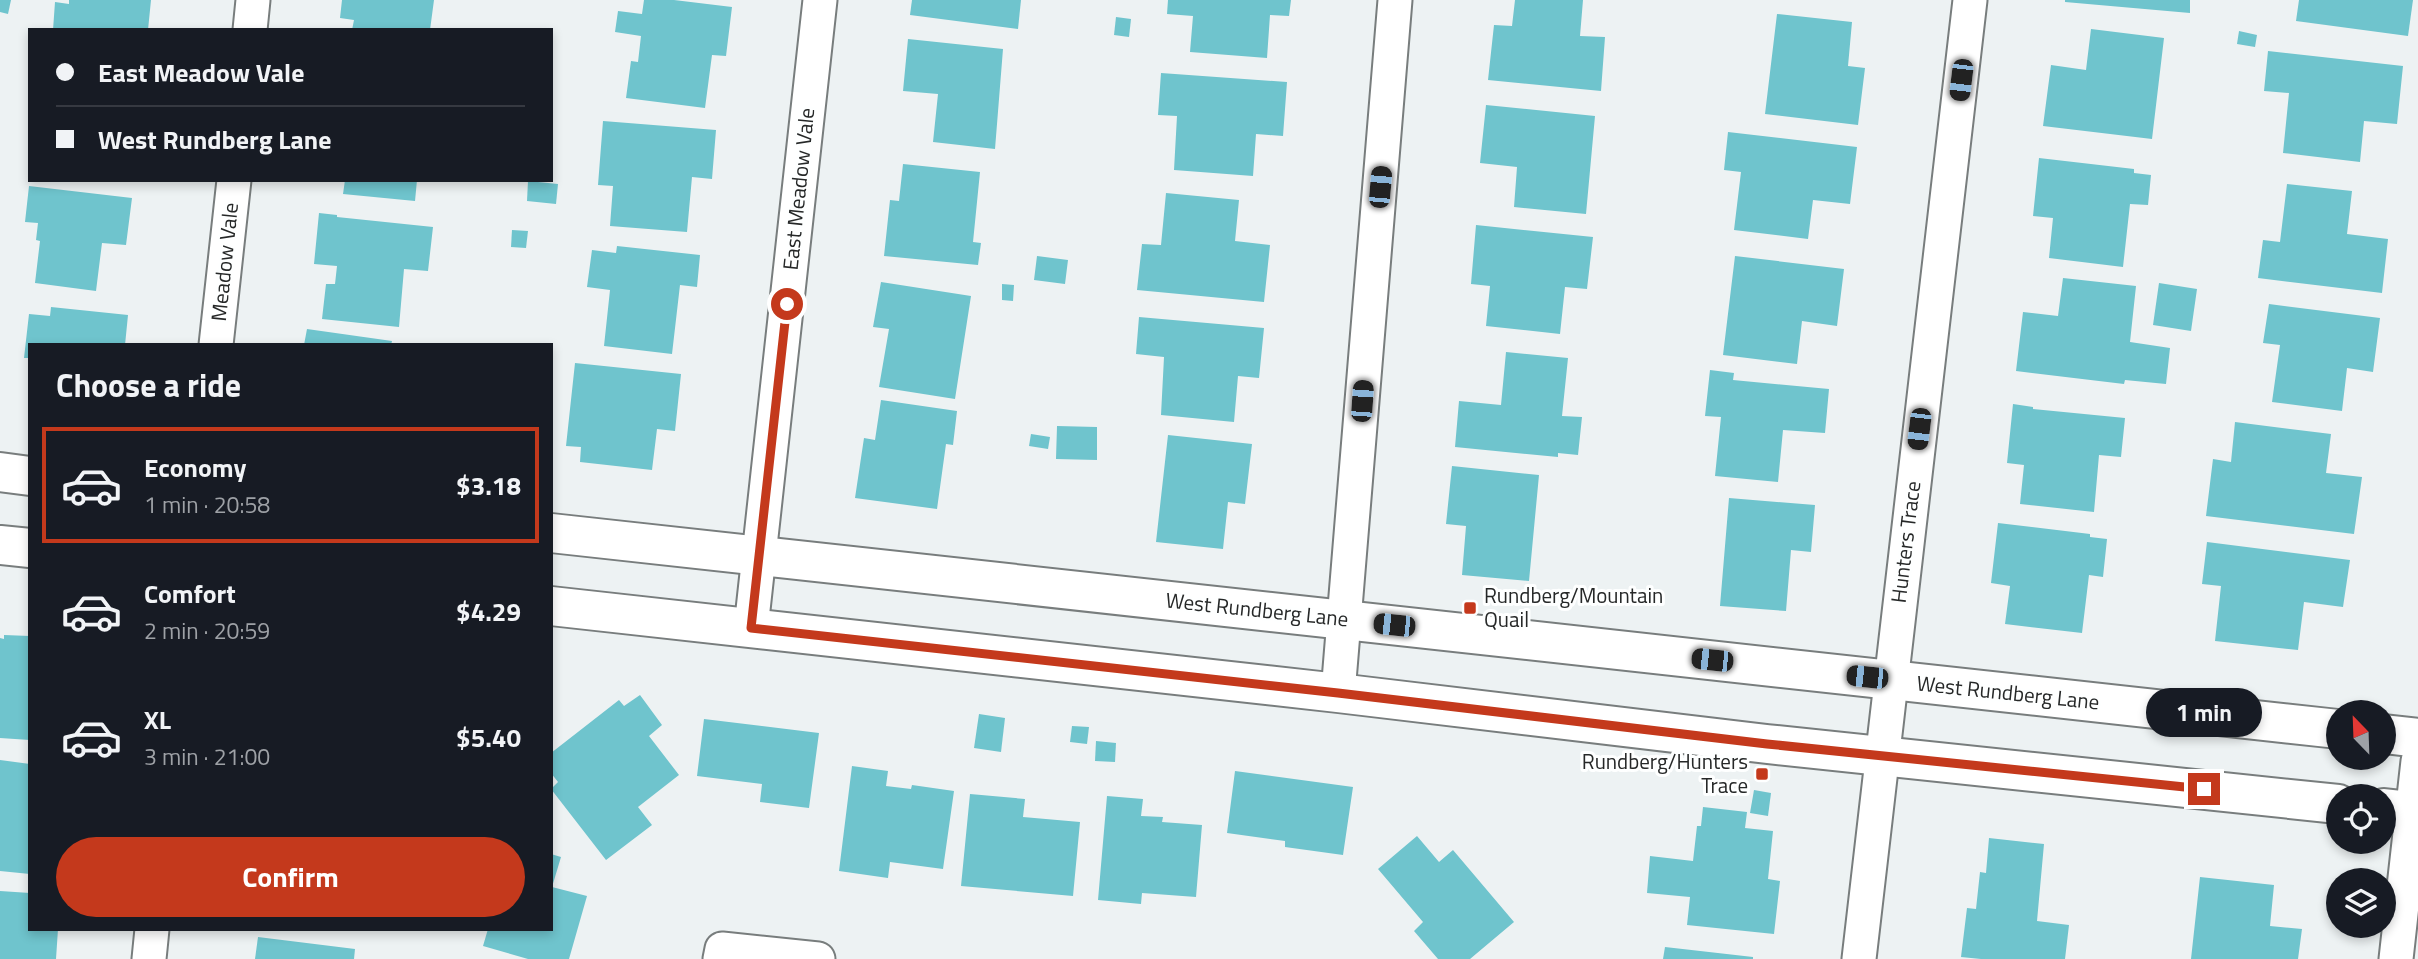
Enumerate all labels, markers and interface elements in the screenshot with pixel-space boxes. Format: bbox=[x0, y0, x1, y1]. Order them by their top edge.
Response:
text: East Meadow Vale bbox=[98, 53, 304, 92]
car bbox=[1949, 58, 1974, 102]
street label: East Meadow Vale bbox=[774, 106, 822, 272]
text: West Rundberg Lane bbox=[98, 120, 331, 159]
car bbox=[1368, 165, 1393, 209]
street label: Meadow Vale bbox=[202, 201, 246, 323]
route start bbox=[771, 288, 803, 320]
text: Choose a ride bbox=[56, 361, 241, 409]
car bbox=[1351, 379, 1374, 423]
car bbox=[1907, 407, 1932, 451]
text: Economy bbox=[144, 448, 246, 487]
icon: car bbox=[60, 454, 123, 517]
text: $3.18 bbox=[456, 466, 521, 505]
street label: Hunters Trace bbox=[1882, 479, 1928, 605]
text: 1 min · 20:58 bbox=[144, 487, 270, 522]
text: Comfort bbox=[144, 574, 236, 613]
place label: Rundberg/Mountain Quail bbox=[1484, 579, 1663, 635]
icon: car bbox=[60, 580, 123, 643]
street label: West Rundberg Lane bbox=[1164, 583, 1350, 635]
text: $4.29 bbox=[456, 592, 521, 631]
marker: Rundberg/Mountain Quail bbox=[1462, 600, 1478, 616]
car bbox=[1373, 612, 1416, 638]
text: 2 min · 20:59 bbox=[144, 613, 270, 648]
car bbox=[1691, 647, 1734, 673]
car bbox=[1846, 664, 1889, 690]
street label: West Rundberg Lane bbox=[1915, 666, 2101, 718]
callout: 1 min bbox=[2146, 688, 2262, 736]
text: 1 min bbox=[2176, 695, 2232, 730]
text: XL bbox=[144, 700, 171, 739]
north arrow bbox=[2326, 700, 2396, 770]
map controls bbox=[2326, 700, 2396, 938]
icon: car bbox=[60, 706, 123, 769]
text: $5.40 bbox=[456, 718, 521, 757]
text: 3 min · 21:00 bbox=[144, 739, 270, 774]
place label: Rundberg/Hunters Trace bbox=[1582, 745, 1748, 801]
marker: Rundberg/Hunters Trace bbox=[1754, 766, 1770, 782]
route end bbox=[2188, 773, 2220, 805]
button: locate bbox=[2326, 784, 2396, 854]
button: Confirm bbox=[56, 837, 525, 917]
button: layers bbox=[2326, 868, 2396, 938]

